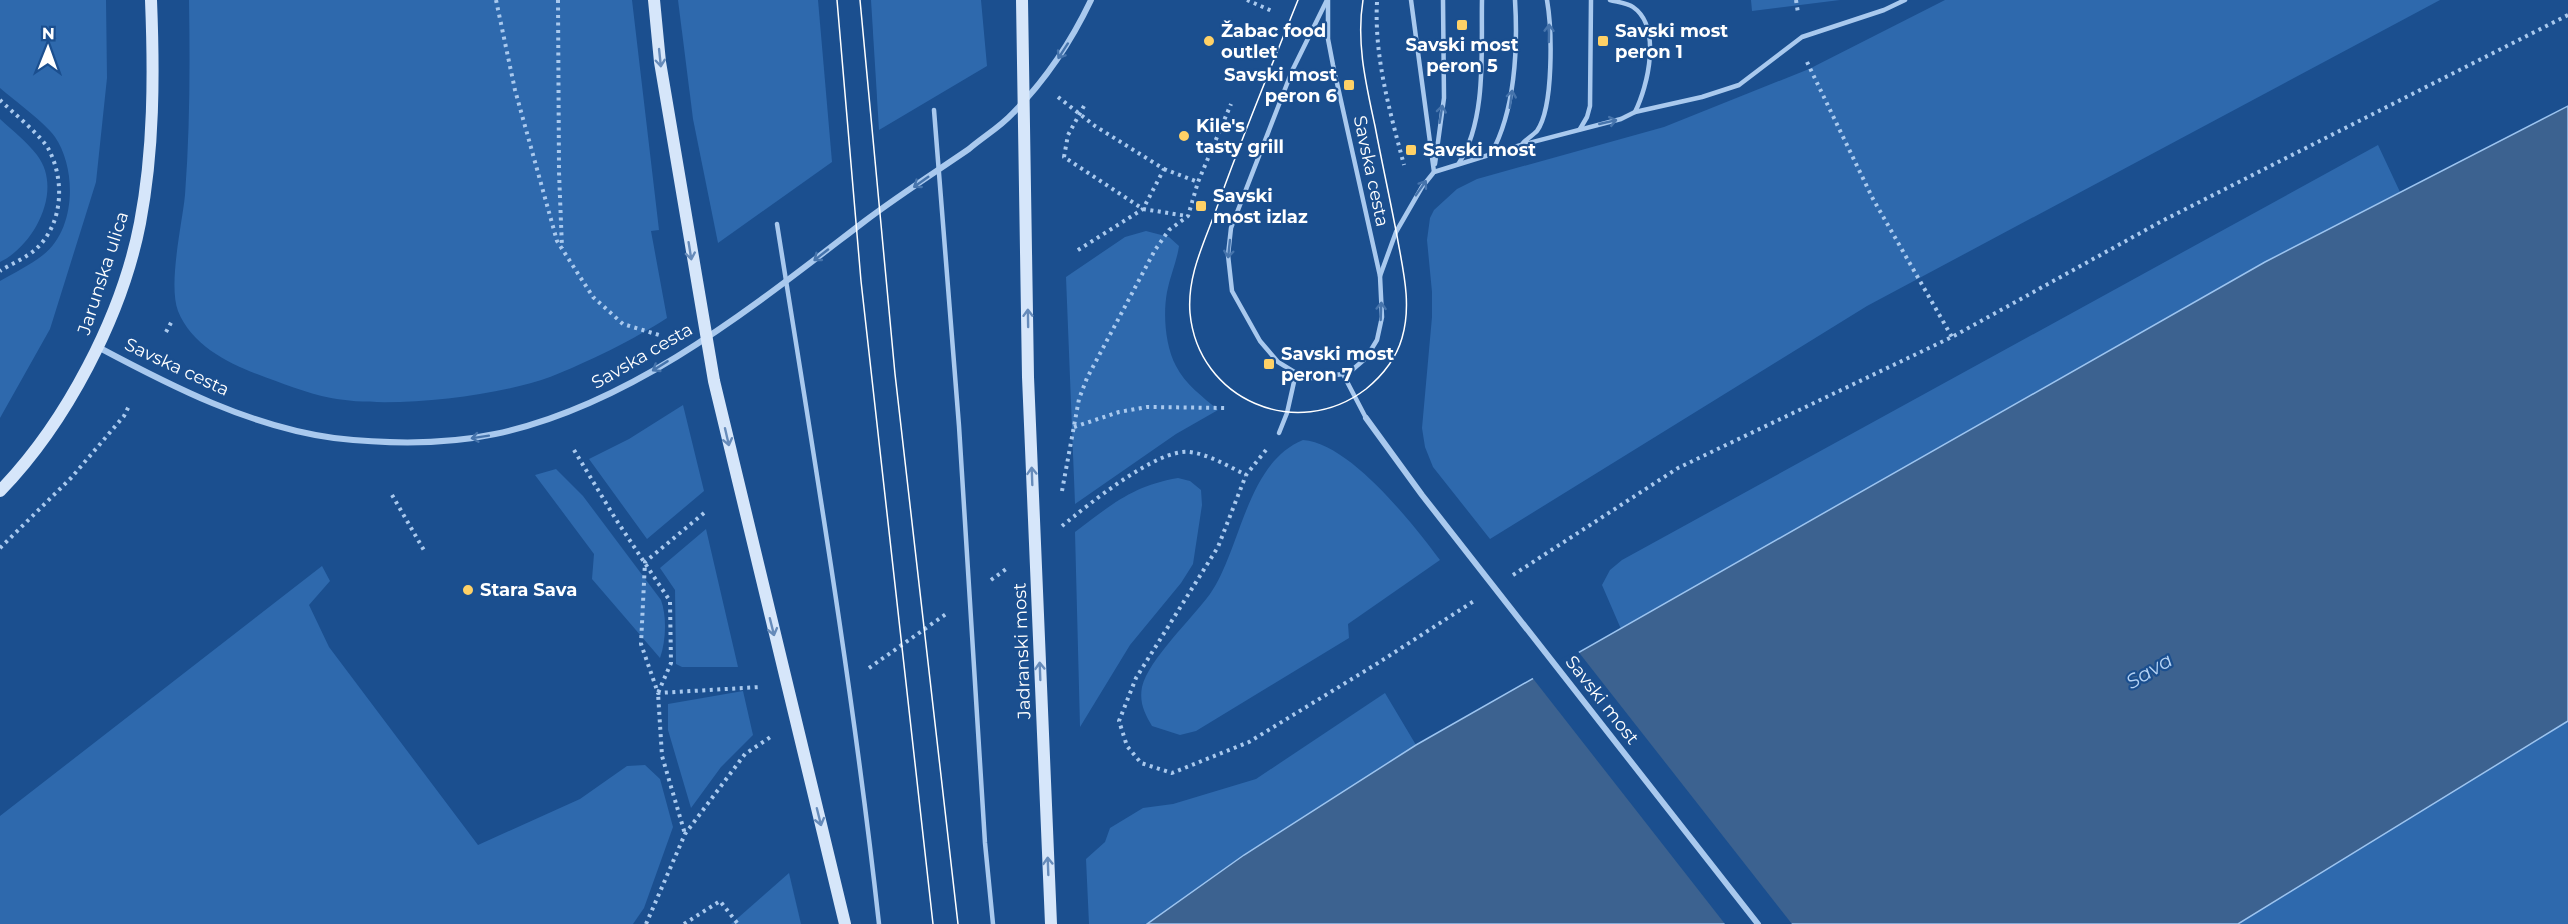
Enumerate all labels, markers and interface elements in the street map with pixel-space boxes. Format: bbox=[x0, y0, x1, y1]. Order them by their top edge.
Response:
north arrow bbox=[18, 18, 78, 78]
marker: Savski most peron 5 bbox=[1455, 18, 1469, 32]
place label: Žabac food outlet bbox=[1221, 20, 1326, 63]
place label: Savski most peron 1 bbox=[1615, 20, 1728, 63]
one-way arrow bbox=[1544, 23, 1555, 43]
text: N bbox=[42, 24, 55, 43]
marker: Žabac food outlet bbox=[1202, 34, 1216, 48]
place label: Savski most peron 5 bbox=[1405, 34, 1519, 77]
marker: Savski most peron 1 bbox=[1596, 34, 1610, 48]
one-way arrow bbox=[1057, 42, 1069, 59]
one-way arrow bbox=[655, 48, 666, 68]
place label: Savski most peron 6 bbox=[1224, 64, 1338, 107]
marker: Savski most peron 6 bbox=[1342, 78, 1356, 92]
one-way arrow bbox=[1505, 90, 1516, 110]
one-way arrow bbox=[1436, 105, 1447, 125]
street label: Savska cesta bbox=[1348, 113, 1394, 229]
place label: Kile's tasty grill bbox=[1196, 115, 1284, 158]
one-way arrow bbox=[1598, 115, 1617, 127]
marker: Kile's tasty grill bbox=[1177, 129, 1191, 143]
place label: Savski most bbox=[1423, 139, 1536, 161]
marker: Savski most bbox=[1404, 143, 1418, 157]
one-way arrow bbox=[913, 176, 930, 188]
one-way arrow bbox=[1415, 181, 1427, 197]
place label: Savski most izlaz bbox=[1213, 185, 1308, 228]
marker: Savski most izlaz bbox=[1194, 199, 1208, 213]
street label: Jarunska ulica bbox=[72, 209, 133, 338]
one-way arrow bbox=[1223, 239, 1234, 258]
one-way arrow bbox=[685, 240, 696, 260]
one-way arrow bbox=[813, 249, 829, 262]
one-way arrow bbox=[1376, 301, 1387, 321]
one-way arrow bbox=[1022, 309, 1034, 329]
street label: Savska cesta bbox=[588, 318, 696, 394]
street label: Savska cesta bbox=[121, 333, 233, 401]
place label: Savski most peron 7 bbox=[1281, 343, 1394, 386]
marker: Savski most peron 7 bbox=[1262, 357, 1276, 371]
one-way arrow bbox=[652, 359, 669, 372]
one-way arrow bbox=[722, 427, 733, 447]
one-way arrow bbox=[471, 431, 491, 442]
one-way arrow bbox=[1027, 466, 1038, 486]
place label: Stara Sava bbox=[480, 579, 577, 601]
street label: Jadranski most bbox=[1009, 582, 1035, 721]
marker: Stara Sava bbox=[461, 583, 475, 597]
one-way arrow bbox=[767, 618, 779, 637]
water label: Sava bbox=[2121, 648, 2177, 694]
street label: Savski most bbox=[1560, 651, 1644, 749]
one-way arrow bbox=[1035, 661, 1046, 681]
one-way arrow bbox=[813, 807, 825, 826]
one-way arrow bbox=[1043, 856, 1054, 876]

